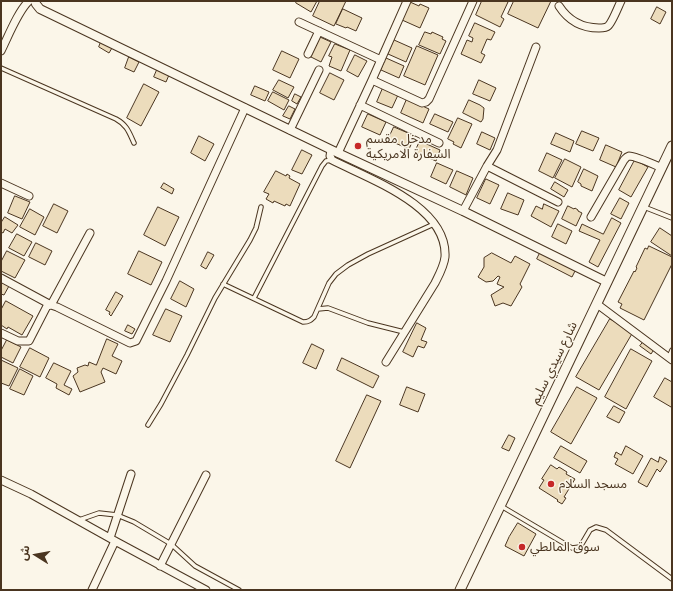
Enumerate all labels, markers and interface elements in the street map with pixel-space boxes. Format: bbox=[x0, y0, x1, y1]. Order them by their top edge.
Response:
place label: مدخل مقسم السفارة الامريكية bbox=[366, 131, 451, 162]
marker: مدخل مقسم السفارة الامريكية bbox=[353, 141, 363, 151]
street label: شارع سيدي سليم bbox=[527, 319, 581, 407]
place label: مسجد السلام bbox=[559, 476, 627, 492]
marker: مسجد السلام bbox=[546, 479, 556, 489]
north arrow bbox=[16, 535, 56, 575]
place label: سوق المالطي bbox=[530, 539, 600, 555]
marker: سوق المالطي bbox=[517, 542, 527, 552]
text: ش bbox=[16, 544, 33, 561]

